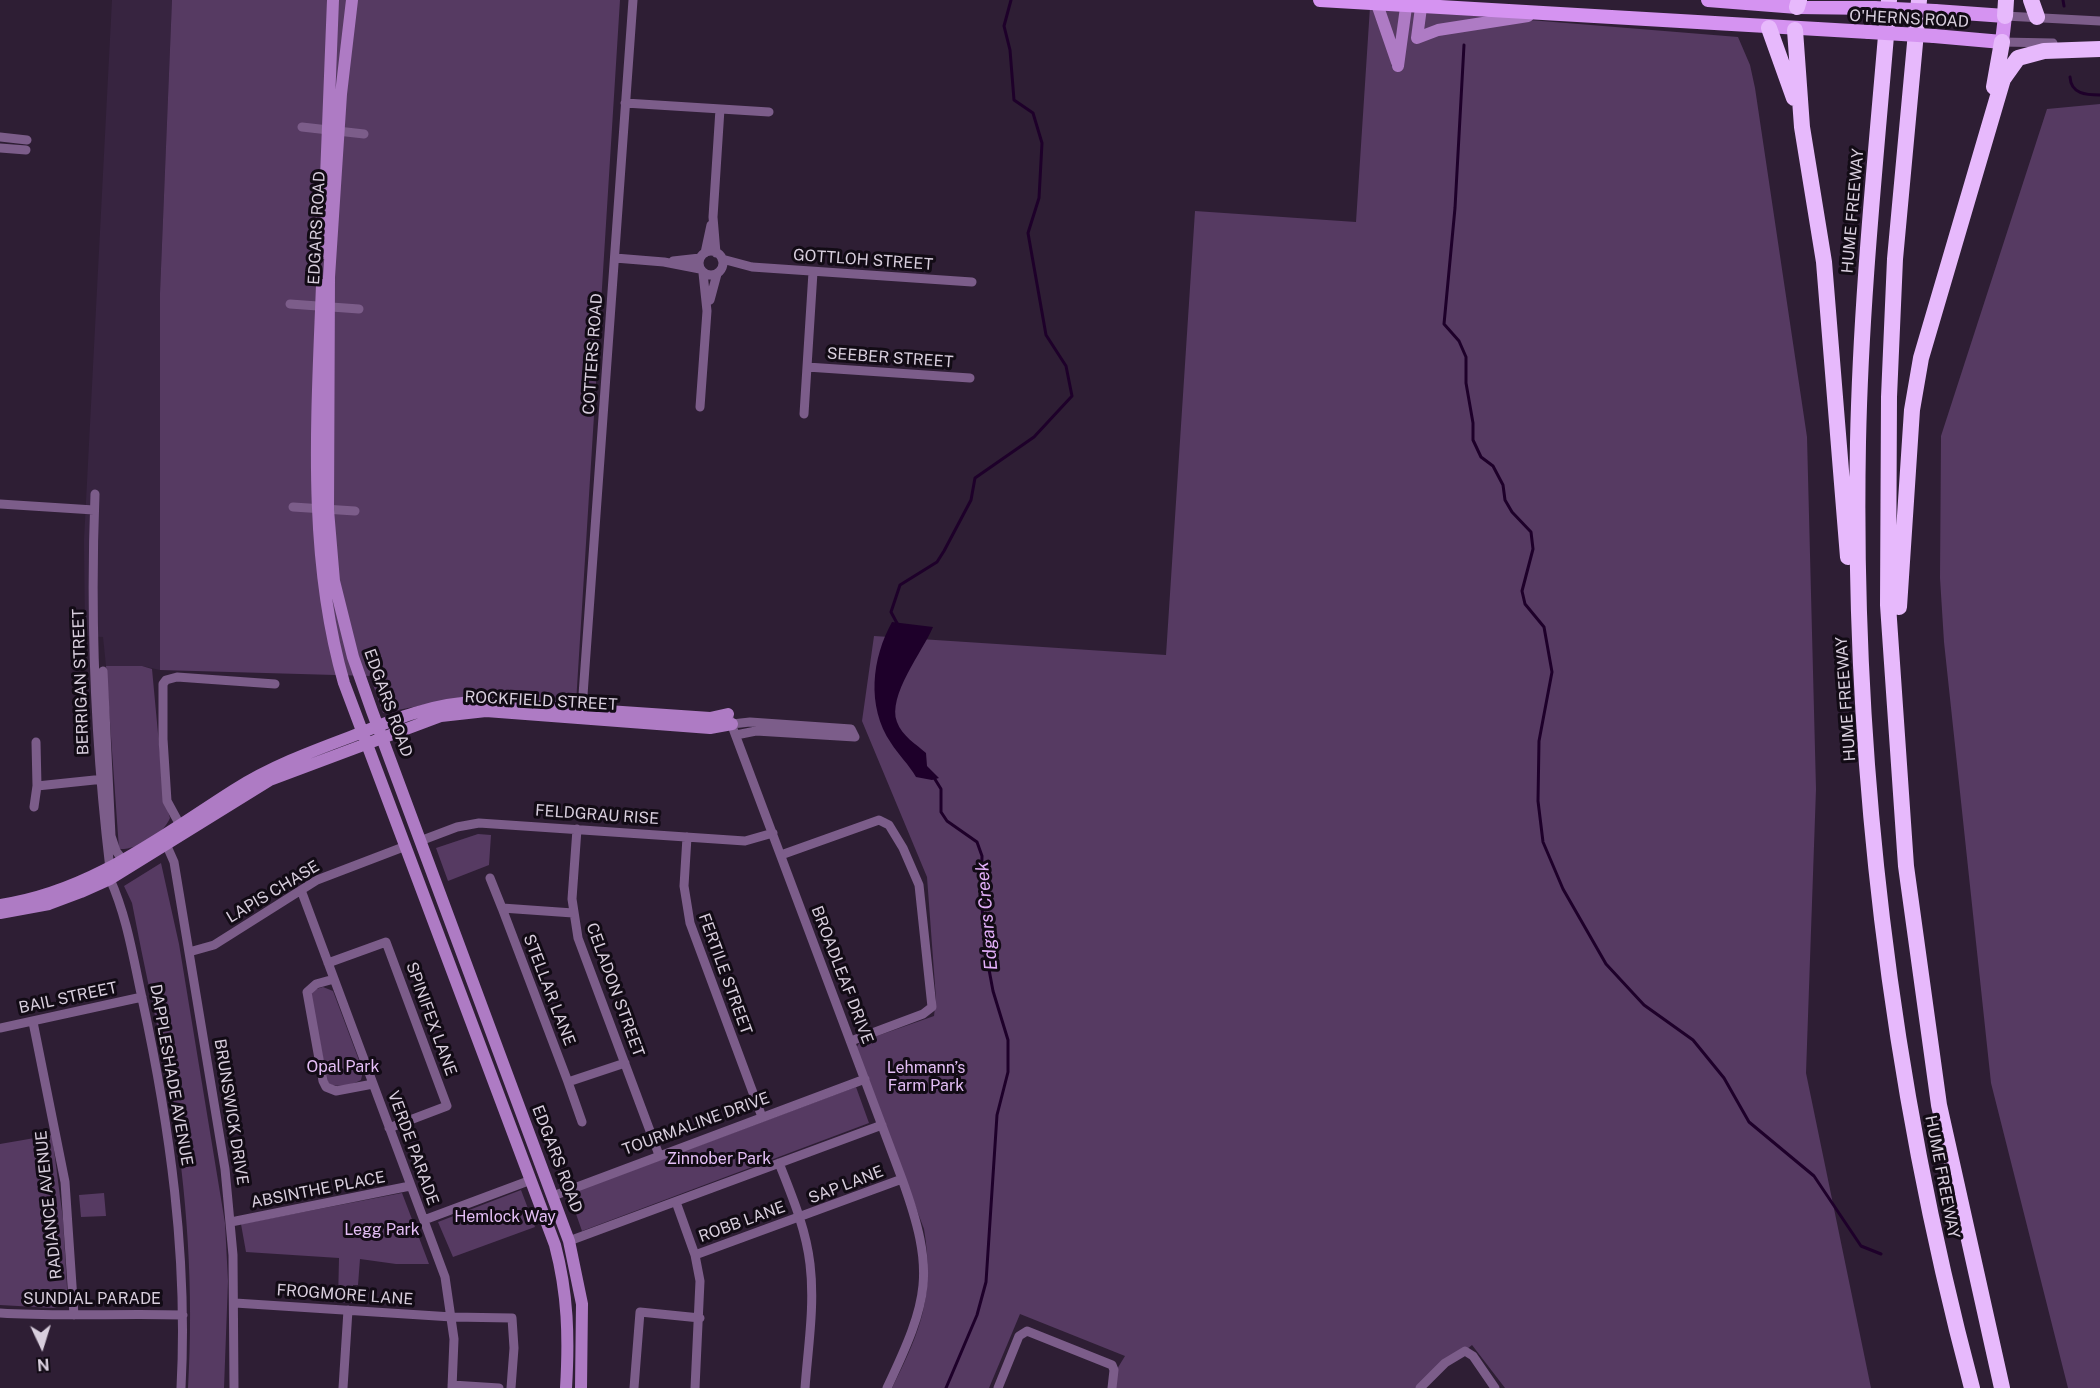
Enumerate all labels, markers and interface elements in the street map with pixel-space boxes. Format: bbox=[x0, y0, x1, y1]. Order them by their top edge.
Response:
street label: O'HERNS ROAD bbox=[1849, 6, 1969, 32]
street label: HUME FREEWAY bbox=[1838, 148, 1868, 274]
street label: EDGARS ROAD bbox=[304, 171, 330, 285]
street label: GOTTLOH STREET bbox=[792, 246, 934, 274]
street label: COTTERS ROAD bbox=[579, 293, 607, 415]
street label: SEEBER STREET bbox=[826, 344, 954, 372]
street label: BERRIGAN STREET bbox=[69, 608, 93, 756]
street label: HUME FREEWAY bbox=[1832, 636, 1860, 762]
street label: EDGARS ROAD bbox=[360, 646, 416, 760]
street label: ROCKFIELD STREET bbox=[464, 687, 618, 715]
street label: FELDGRAU RISE bbox=[534, 801, 660, 829]
street label: LAPIS CHASE bbox=[223, 857, 323, 927]
water label: Edgars Creek bbox=[971, 861, 1003, 971]
street label: BROADLEAF DRIVE bbox=[807, 903, 877, 1047]
street label: FERTILE STREET bbox=[694, 911, 756, 1037]
street label: CELADON STREET bbox=[582, 920, 648, 1060]
street label: STELLAR LANE bbox=[519, 932, 579, 1048]
street label: SPINIFEX LANE bbox=[402, 960, 460, 1078]
street label: BAIL STREET bbox=[17, 978, 119, 1018]
street label: DAPPLESHADE AVENUE bbox=[146, 983, 196, 1167]
street label: BRUNSWICK DRIVE bbox=[210, 1038, 252, 1186]
park label: Opal Park bbox=[307, 1057, 379, 1077]
park label: Lehmann’s Farm Park bbox=[887, 1058, 965, 1096]
street label: VERDE PARADE bbox=[383, 1088, 443, 1208]
street label: TOURMALINE DRIVE bbox=[620, 1088, 772, 1160]
street label: EDGARS ROAD bbox=[528, 1102, 586, 1216]
street label: HUME FREEWAY bbox=[1921, 1114, 1963, 1240]
street label: RADIANCE AVENUE bbox=[32, 1130, 66, 1280]
park label: Zinnober Park bbox=[667, 1149, 771, 1169]
street label: SAP LANE bbox=[806, 1162, 886, 1208]
street label: ABSINTHE PLACE bbox=[249, 1168, 387, 1212]
street label: ROBB LANE bbox=[696, 1197, 788, 1247]
park label: Hemlock Way bbox=[454, 1207, 556, 1227]
park label: Legg Park bbox=[344, 1220, 420, 1240]
street label: FROGMORE LANE bbox=[276, 1281, 414, 1309]
street label: SUNDIAL PARADE bbox=[23, 1289, 161, 1309]
north arrow bbox=[12, 1316, 72, 1376]
text: N bbox=[36, 1355, 50, 1374]

